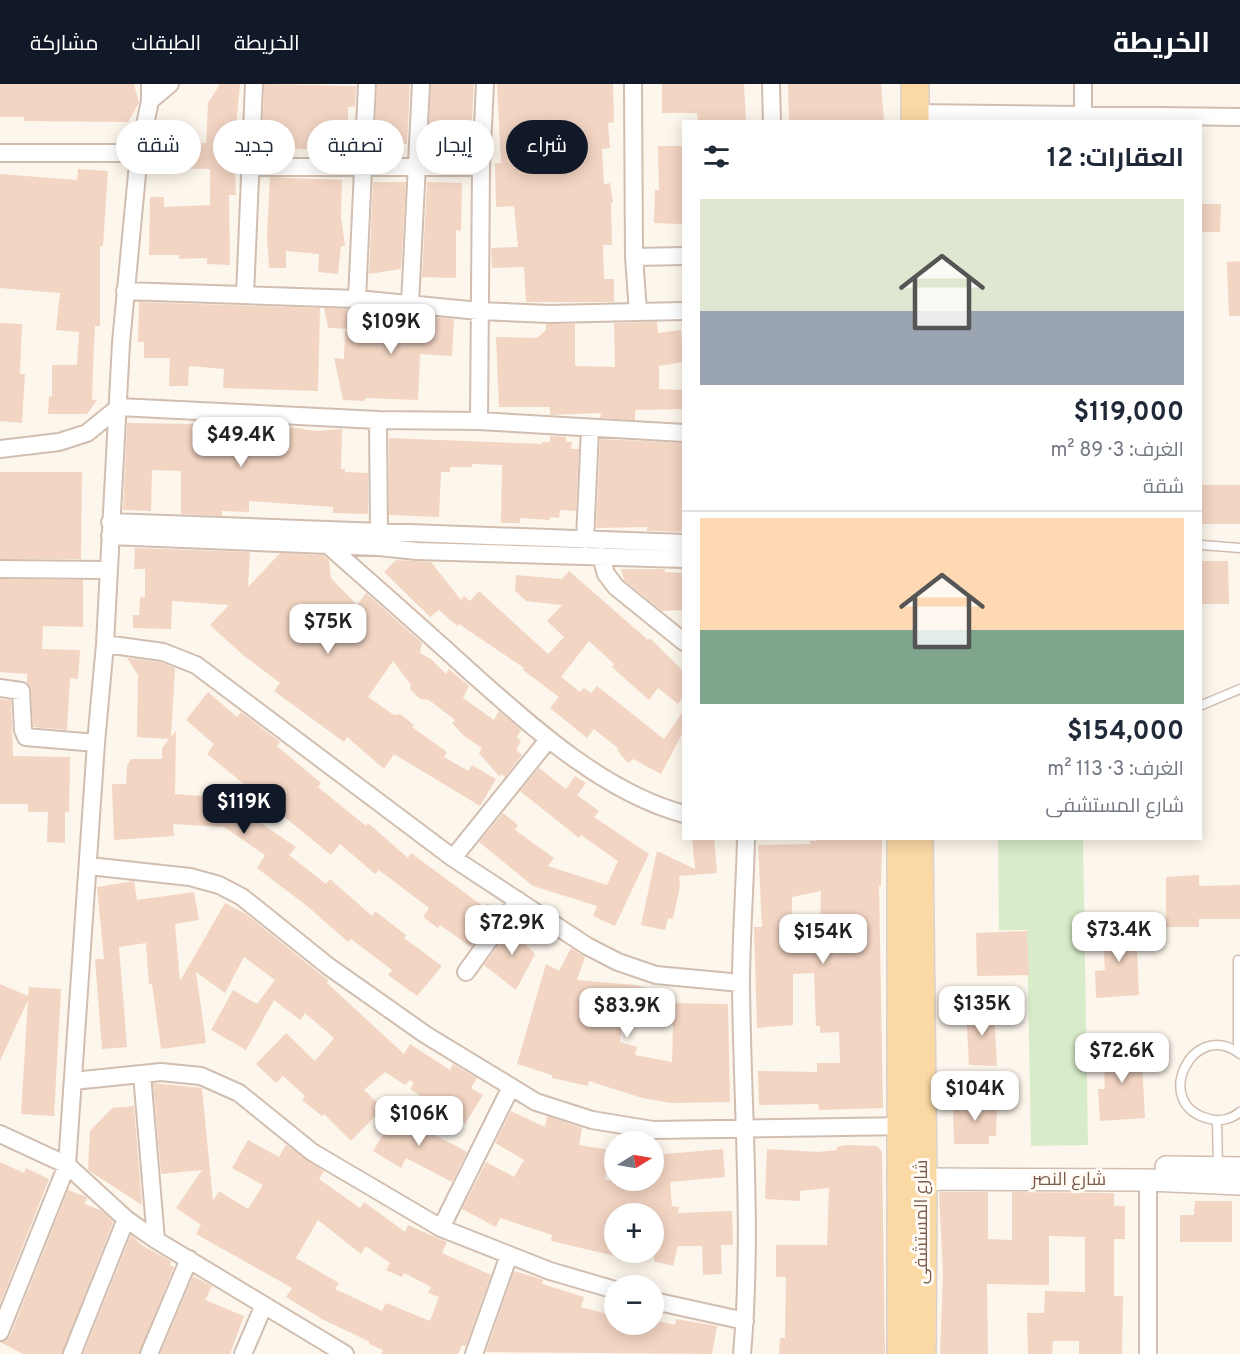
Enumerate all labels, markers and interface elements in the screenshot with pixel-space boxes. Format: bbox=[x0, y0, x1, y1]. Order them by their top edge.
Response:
text: الخريطة bbox=[1113, 27, 1210, 63]
text: مشاركة bbox=[30, 31, 99, 58]
text: الطبقات bbox=[132, 31, 201, 58]
text: الخريطة bbox=[234, 31, 300, 58]
chip: شقة bbox=[116, 120, 201, 174]
chip: جديد bbox=[213, 120, 295, 174]
chip: تصفية bbox=[307, 120, 404, 174]
chip: إيجار bbox=[416, 120, 494, 174]
chip: شراء bbox=[506, 120, 588, 174]
icon: filters bbox=[700, 140, 733, 173]
text: العقارات: 12 bbox=[1047, 143, 1184, 176]
icon: home bbox=[888, 238, 996, 346]
pin: $109K bbox=[349, 304, 433, 355]
text: $109K bbox=[361, 310, 421, 336]
text: $119,000 bbox=[1074, 397, 1184, 430]
pin: $49.4K bbox=[192, 417, 290, 468]
text: $49.4K bbox=[206, 423, 276, 449]
text: الغرف: 3 · 89 m² bbox=[1050, 438, 1184, 464]
text: شقة bbox=[1143, 475, 1184, 501]
icon: home bbox=[888, 557, 996, 665]
pin: $75K bbox=[292, 604, 364, 655]
text: $75K bbox=[303, 610, 353, 636]
text: $154,000 bbox=[1067, 716, 1184, 749]
text: الغرف: 3 · 113 m² bbox=[1047, 757, 1184, 783]
pin: $119K bbox=[202, 784, 286, 835]
text: $119K bbox=[217, 790, 271, 816]
text: شارع المستشفى bbox=[1045, 794, 1184, 820]
pin: $72.9K bbox=[463, 905, 561, 956]
text: $72.9K bbox=[479, 911, 545, 937]
pin: $73.4K bbox=[1070, 912, 1168, 963]
pin: $154K bbox=[781, 914, 865, 965]
text: $73.4K bbox=[1086, 918, 1152, 944]
text: $154K bbox=[793, 920, 853, 946]
pin: $135K bbox=[940, 986, 1024, 1037]
pin: $83.9K bbox=[578, 988, 676, 1039]
text: $135K bbox=[953, 992, 1011, 1018]
text: $83.9K bbox=[593, 994, 661, 1020]
pin: $72.6K bbox=[1073, 1033, 1171, 1084]
text: $72.6K bbox=[1089, 1039, 1155, 1065]
pin: $104K bbox=[933, 1071, 1017, 1122]
text: $104K bbox=[945, 1077, 1005, 1103]
pin: $106K bbox=[377, 1096, 461, 1147]
text: $106K bbox=[389, 1102, 449, 1128]
north arrow bbox=[604, 1131, 664, 1191]
map controls bbox=[604, 1131, 664, 1335]
street label: شارع المستشفى bbox=[911, 1160, 934, 1284]
street label: شارع النصر bbox=[1031, 1169, 1106, 1192]
button: + bbox=[604, 1203, 664, 1263]
button: − bbox=[604, 1275, 664, 1335]

